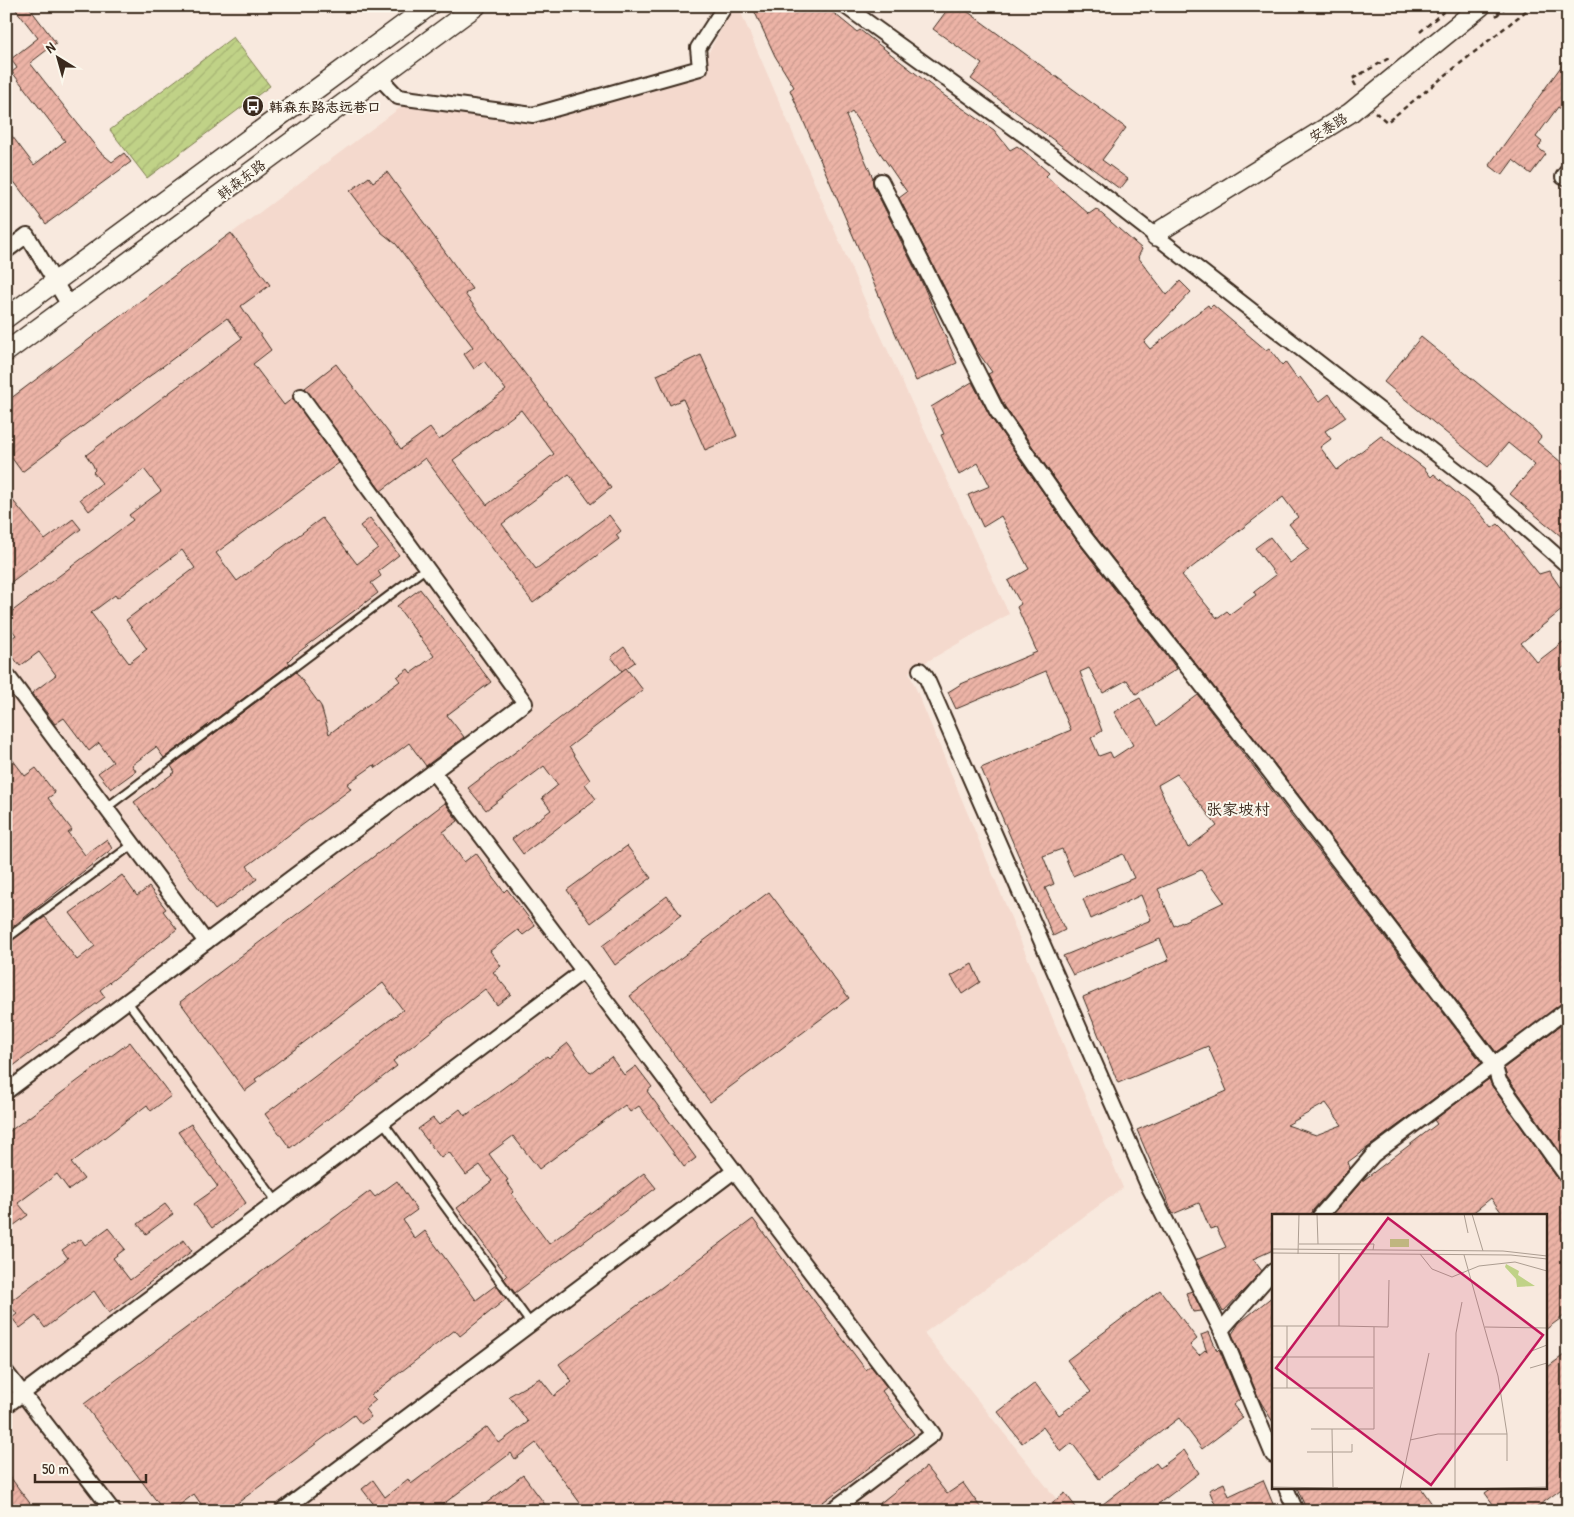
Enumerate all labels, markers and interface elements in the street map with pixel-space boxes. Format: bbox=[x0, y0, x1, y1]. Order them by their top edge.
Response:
north arrow bbox=[32, 32, 82, 82]
text: N bbox=[41, 37, 59, 57]
bus stop icon: 韩森东路志远巷口 bbox=[241, 94, 265, 118]
place label: 韩森东路志远巷口 bbox=[269, 97, 381, 116]
street label: 安泰路 bbox=[1305, 108, 1351, 146]
street label: 韩森东路 bbox=[213, 155, 269, 203]
district label: 张家坡村 bbox=[1206, 798, 1270, 820]
inset map bbox=[1272, 1214, 1546, 1490]
scale bar bbox=[35, 1452, 146, 1484]
text: 50 m bbox=[42, 1458, 69, 1479]

